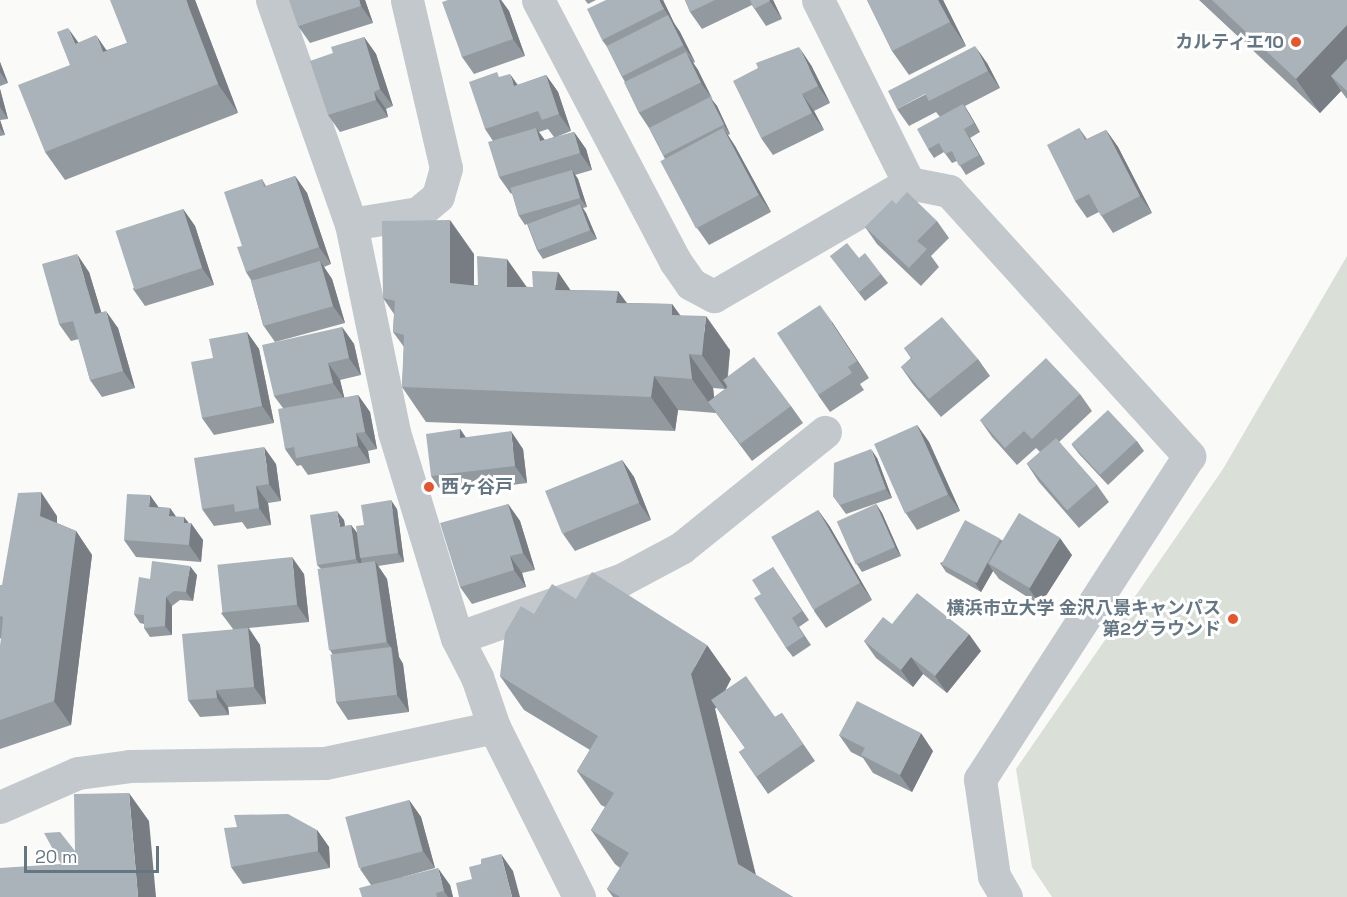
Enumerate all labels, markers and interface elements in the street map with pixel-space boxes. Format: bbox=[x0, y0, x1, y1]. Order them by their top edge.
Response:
place label: カルティエ10 bbox=[1174, 31, 1284, 53]
marker: カルティエ10 bbox=[1289, 35, 1303, 49]
place label: 西ヶ谷戸 bbox=[441, 476, 513, 498]
marker: 西ヶ谷戸 bbox=[422, 480, 436, 494]
place label: 横浜市立大学 金沢八景キャンパス 第2グラウンド bbox=[946, 598, 1221, 640]
marker: 横浜市立大学 金沢八景キャンパス 第2グラウンド bbox=[1226, 612, 1240, 626]
scale bar bbox=[27, 834, 162, 872]
text: 20 m bbox=[35, 845, 78, 868]

